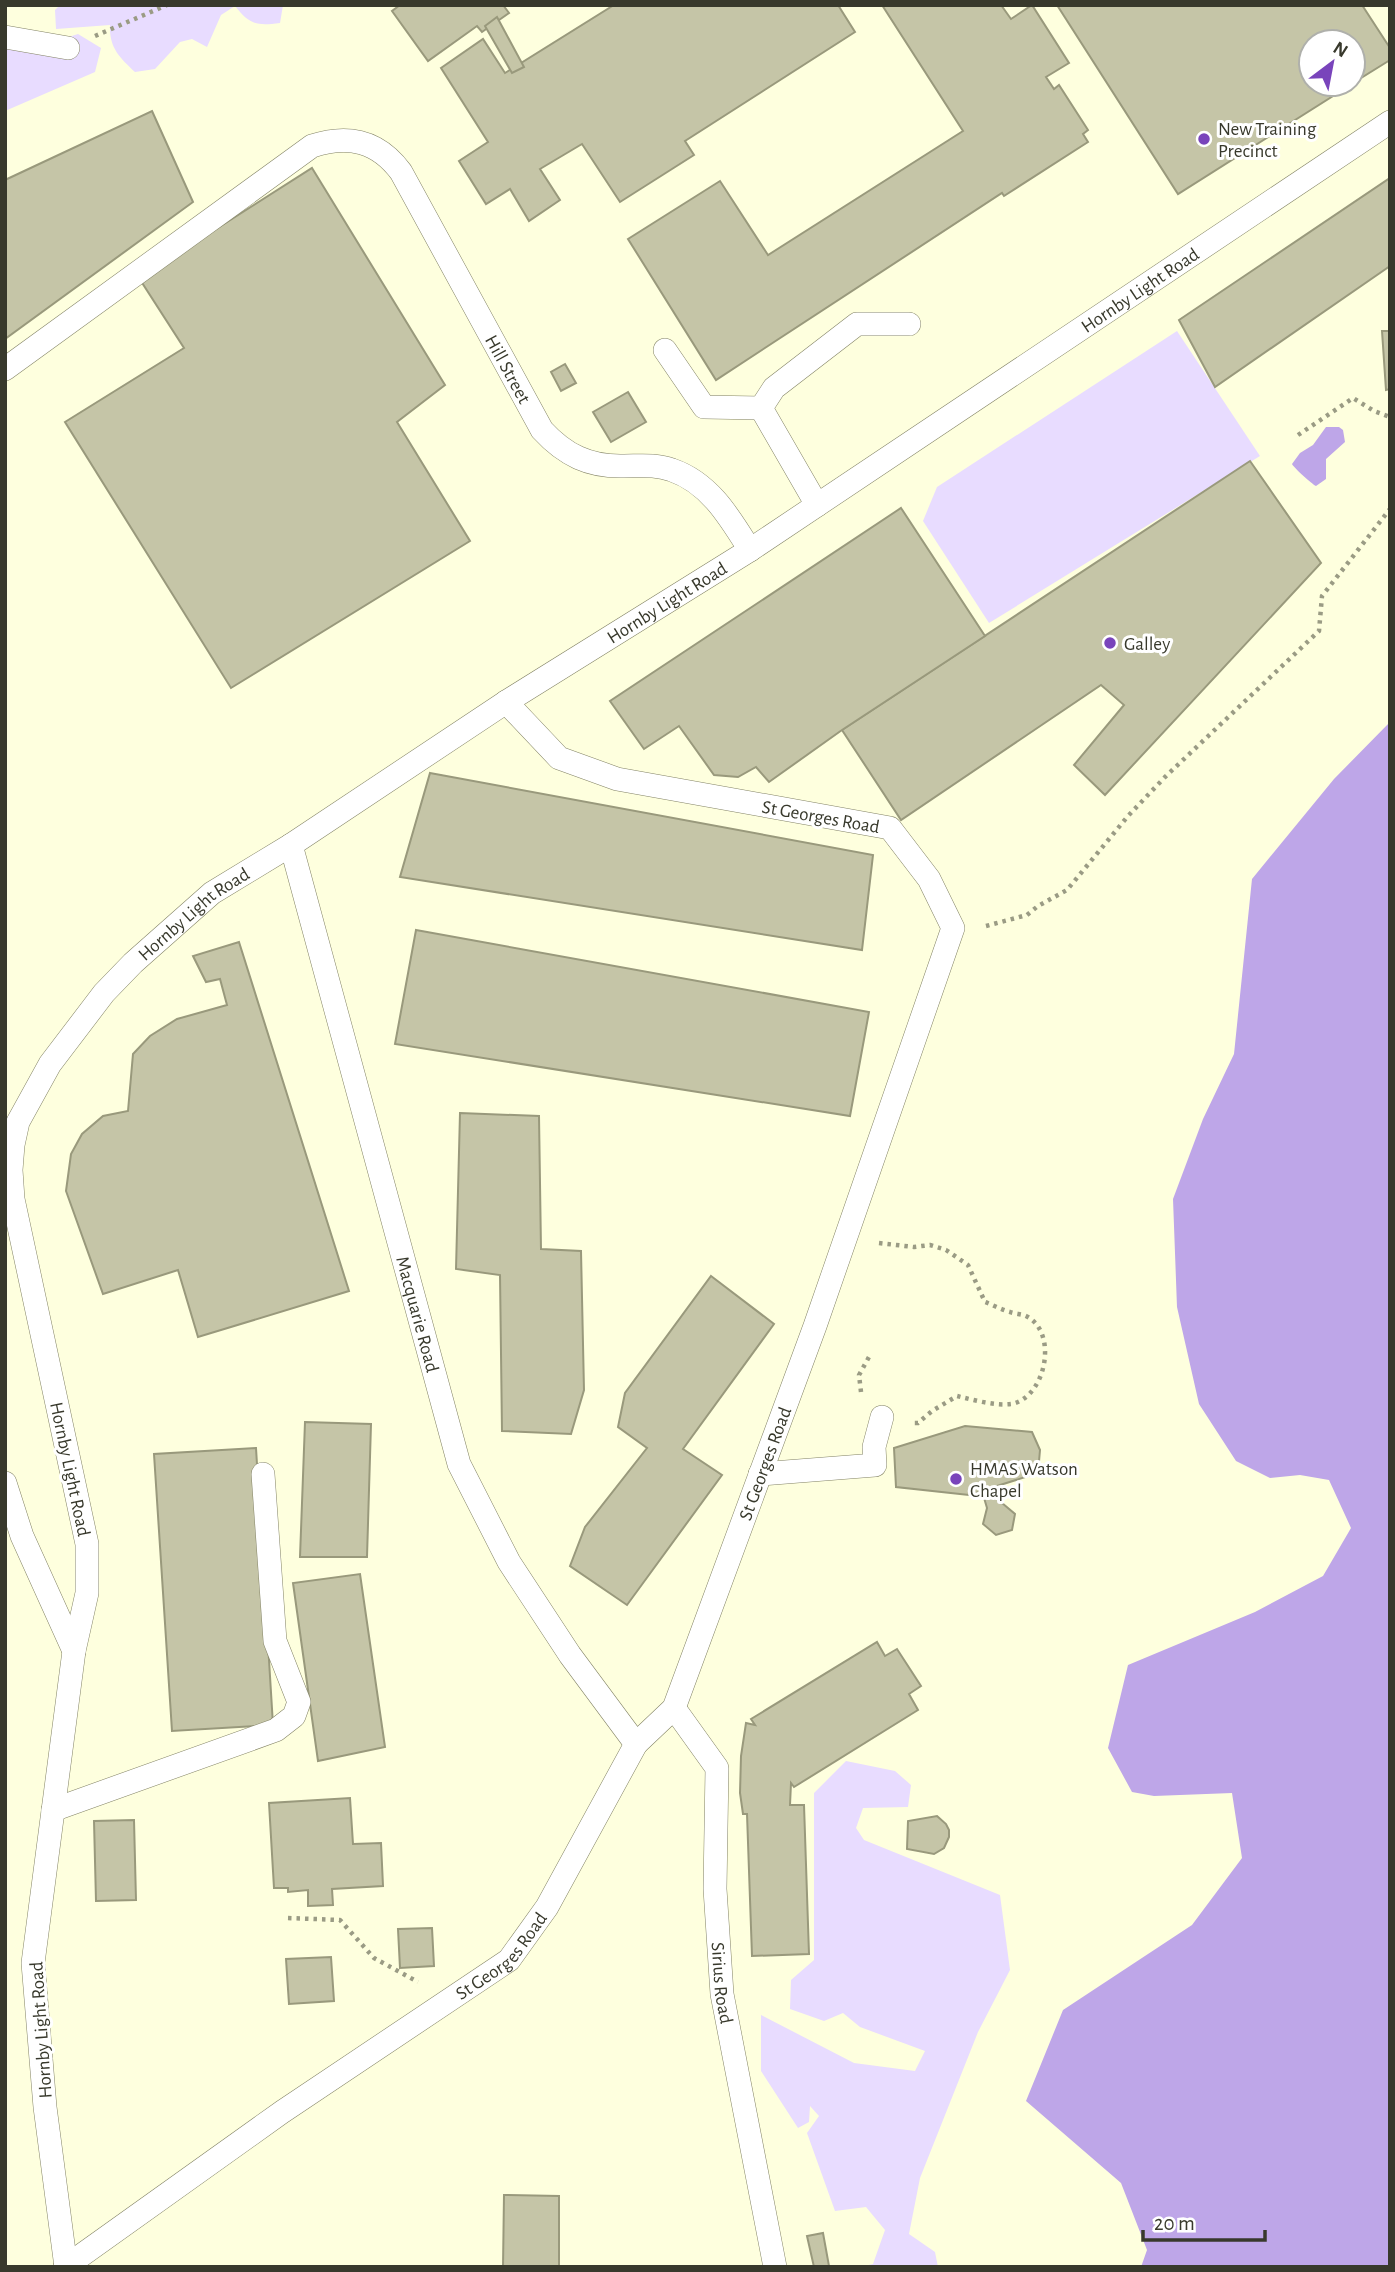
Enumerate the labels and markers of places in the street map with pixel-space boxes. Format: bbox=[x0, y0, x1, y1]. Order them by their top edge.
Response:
place label: New Training Precinct bbox=[1218, 120, 1317, 161]
marker: New Training Precinct bbox=[1196, 131, 1212, 147]
marker: Galley bbox=[1102, 635, 1118, 651]
place label: Galley bbox=[1124, 635, 1170, 654]
place label: HMAS Watson Chapel bbox=[970, 1460, 1078, 1501]
marker: HMAS Watson Chapel bbox=[948, 1471, 964, 1487]

